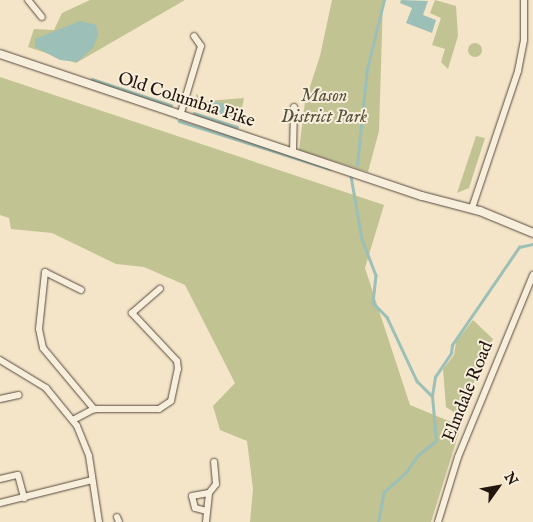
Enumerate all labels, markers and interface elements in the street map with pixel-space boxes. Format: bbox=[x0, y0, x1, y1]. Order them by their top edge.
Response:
street label: Old Columbia Pike bbox=[115, 69, 257, 133]
park label: Mason District Park bbox=[281, 87, 367, 130]
street label: Elmdale Road bbox=[439, 339, 499, 445]
north arrow bbox=[473, 462, 523, 512]
text: N bbox=[500, 469, 522, 489]

